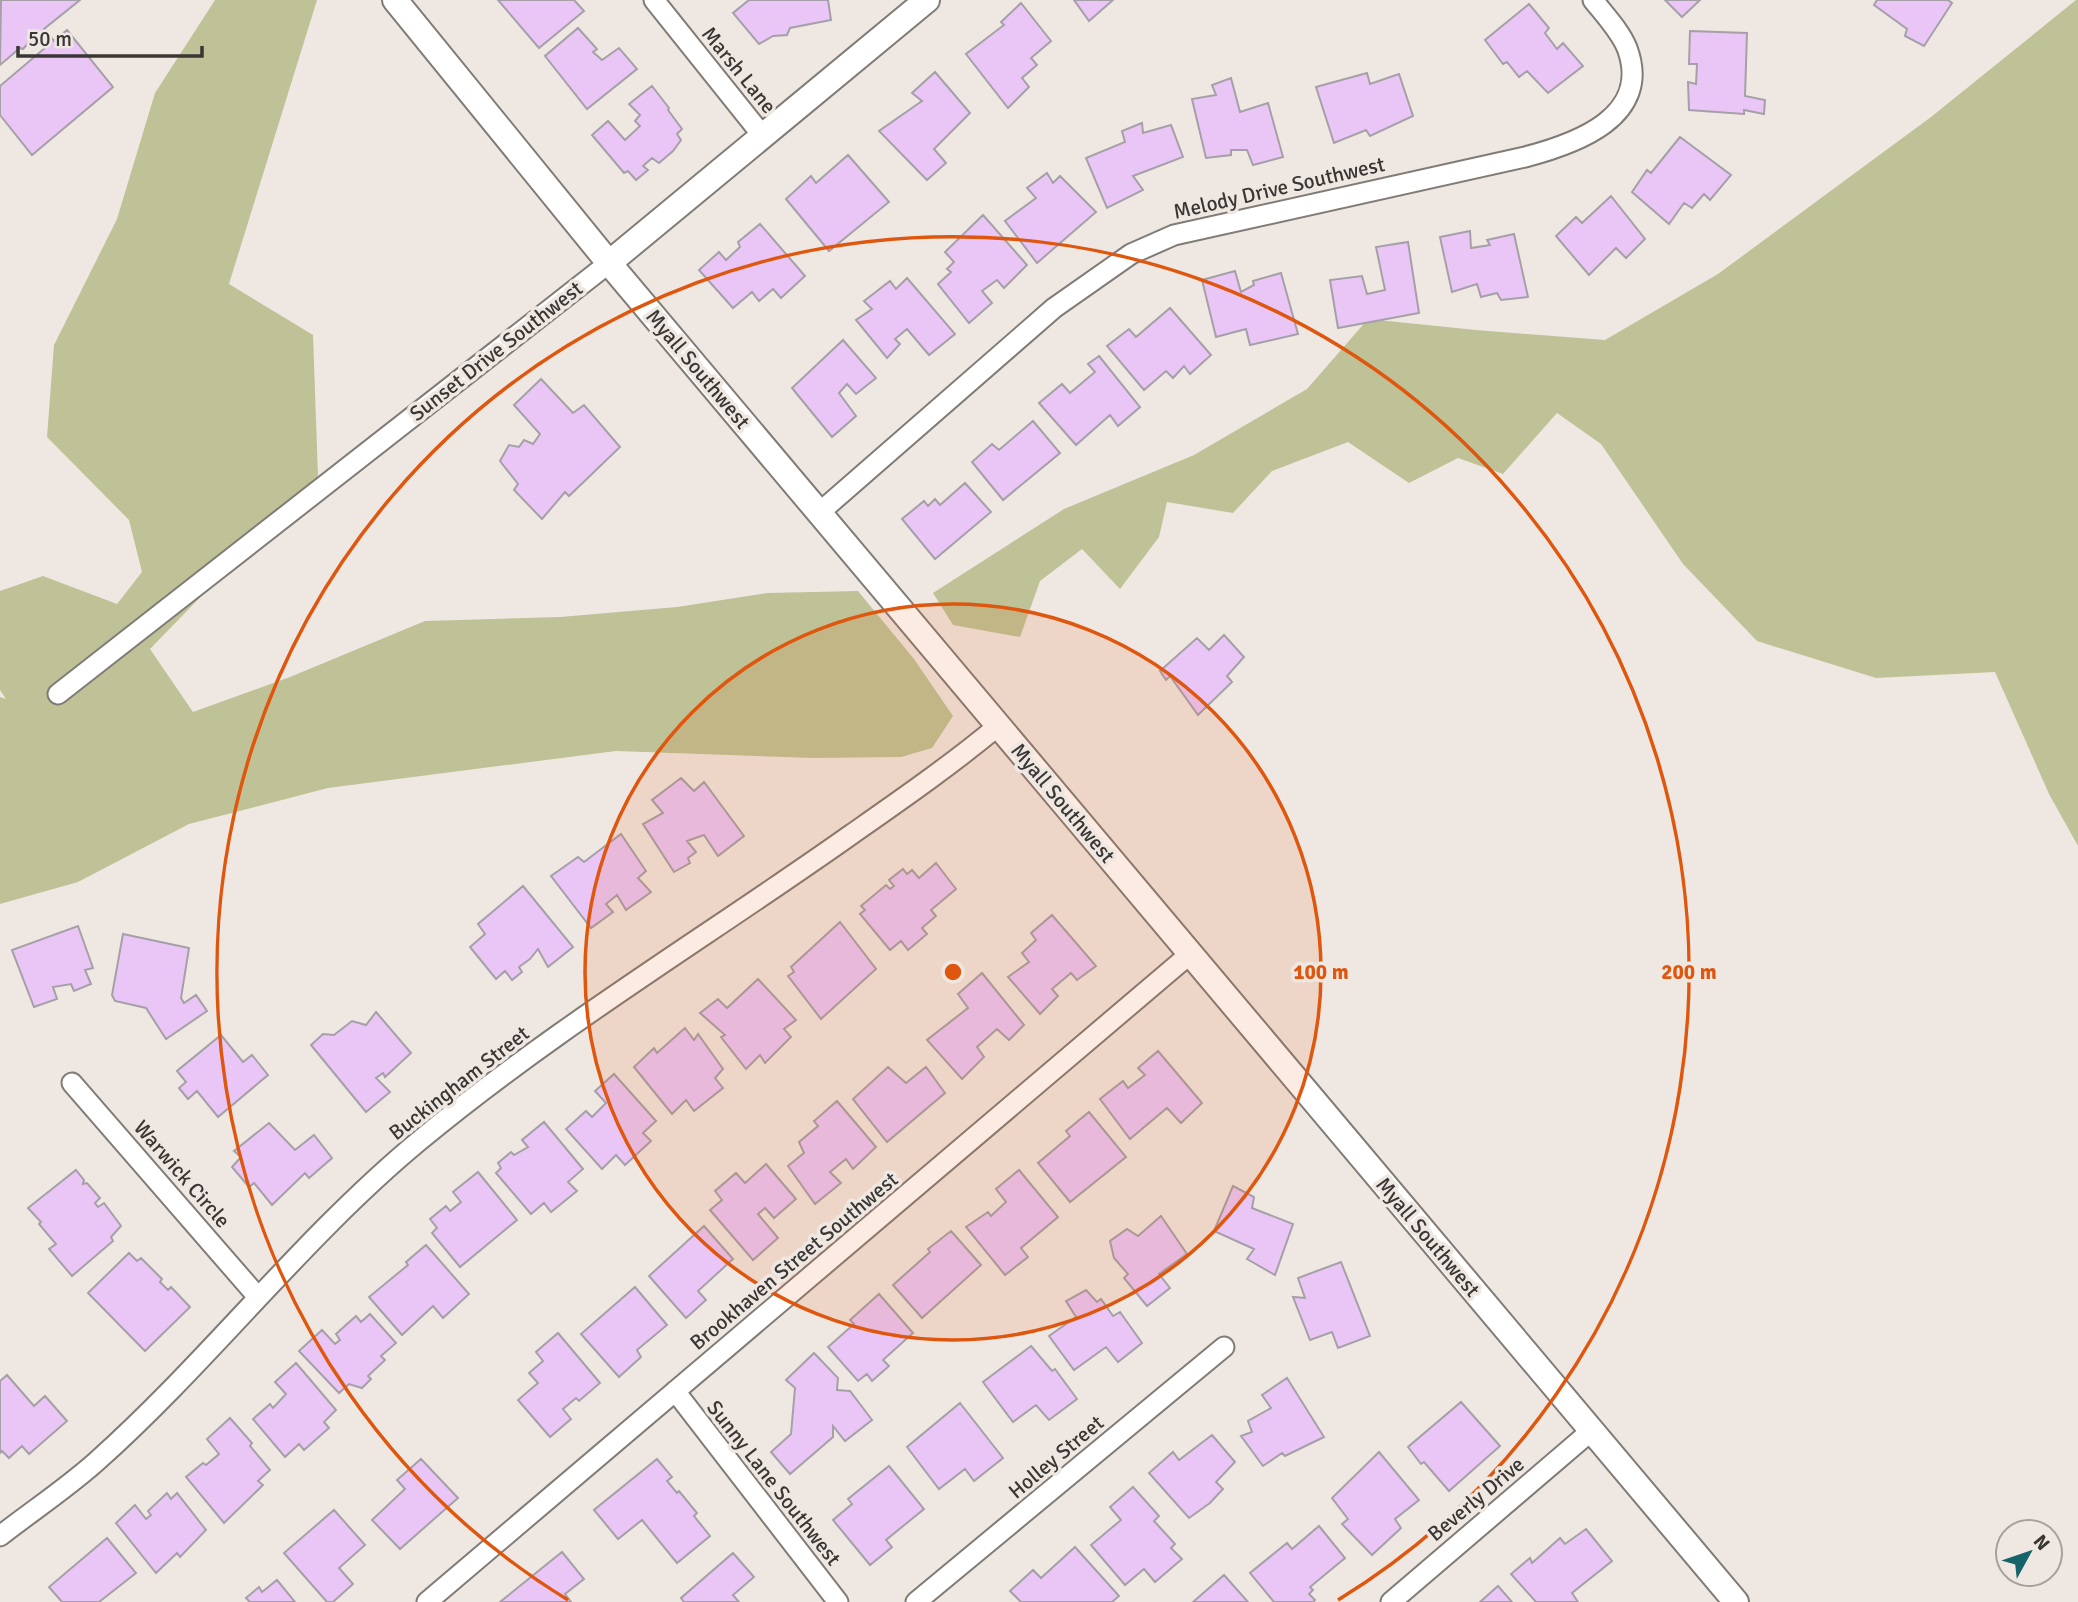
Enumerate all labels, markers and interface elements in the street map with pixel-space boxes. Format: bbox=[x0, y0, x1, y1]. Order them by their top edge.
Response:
scale bar bbox=[18, 14, 201, 58]
street label: Marsh Lane bbox=[696, 21, 782, 119]
text: 50 m bbox=[28, 26, 72, 52]
street label: Melody Drive Southwest bbox=[1171, 151, 1387, 225]
street label: Sunset Drive Southwest bbox=[404, 275, 588, 427]
street label: Myall Southwest bbox=[640, 304, 756, 434]
street label: Myall Southwest bbox=[1005, 738, 1121, 868]
text: 100 m bbox=[1293, 959, 1349, 985]
text: 200 m bbox=[1661, 959, 1717, 985]
centre of rings bbox=[941, 960, 965, 984]
street label: Buckingham Street bbox=[384, 1020, 534, 1146]
street label: Warwick Circle bbox=[128, 1115, 236, 1233]
street label: Brookhaven Street Southwest bbox=[685, 1166, 903, 1356]
street label: Myall Southwest bbox=[1370, 1172, 1486, 1302]
street label: Sunny Lane Southwest bbox=[701, 1395, 847, 1571]
street label: Holley Street bbox=[1003, 1410, 1109, 1504]
street label: Beverly Drive bbox=[1423, 1451, 1529, 1547]
north arrow bbox=[1994, 1518, 2064, 1588]
text: N bbox=[2028, 1530, 2055, 1555]

